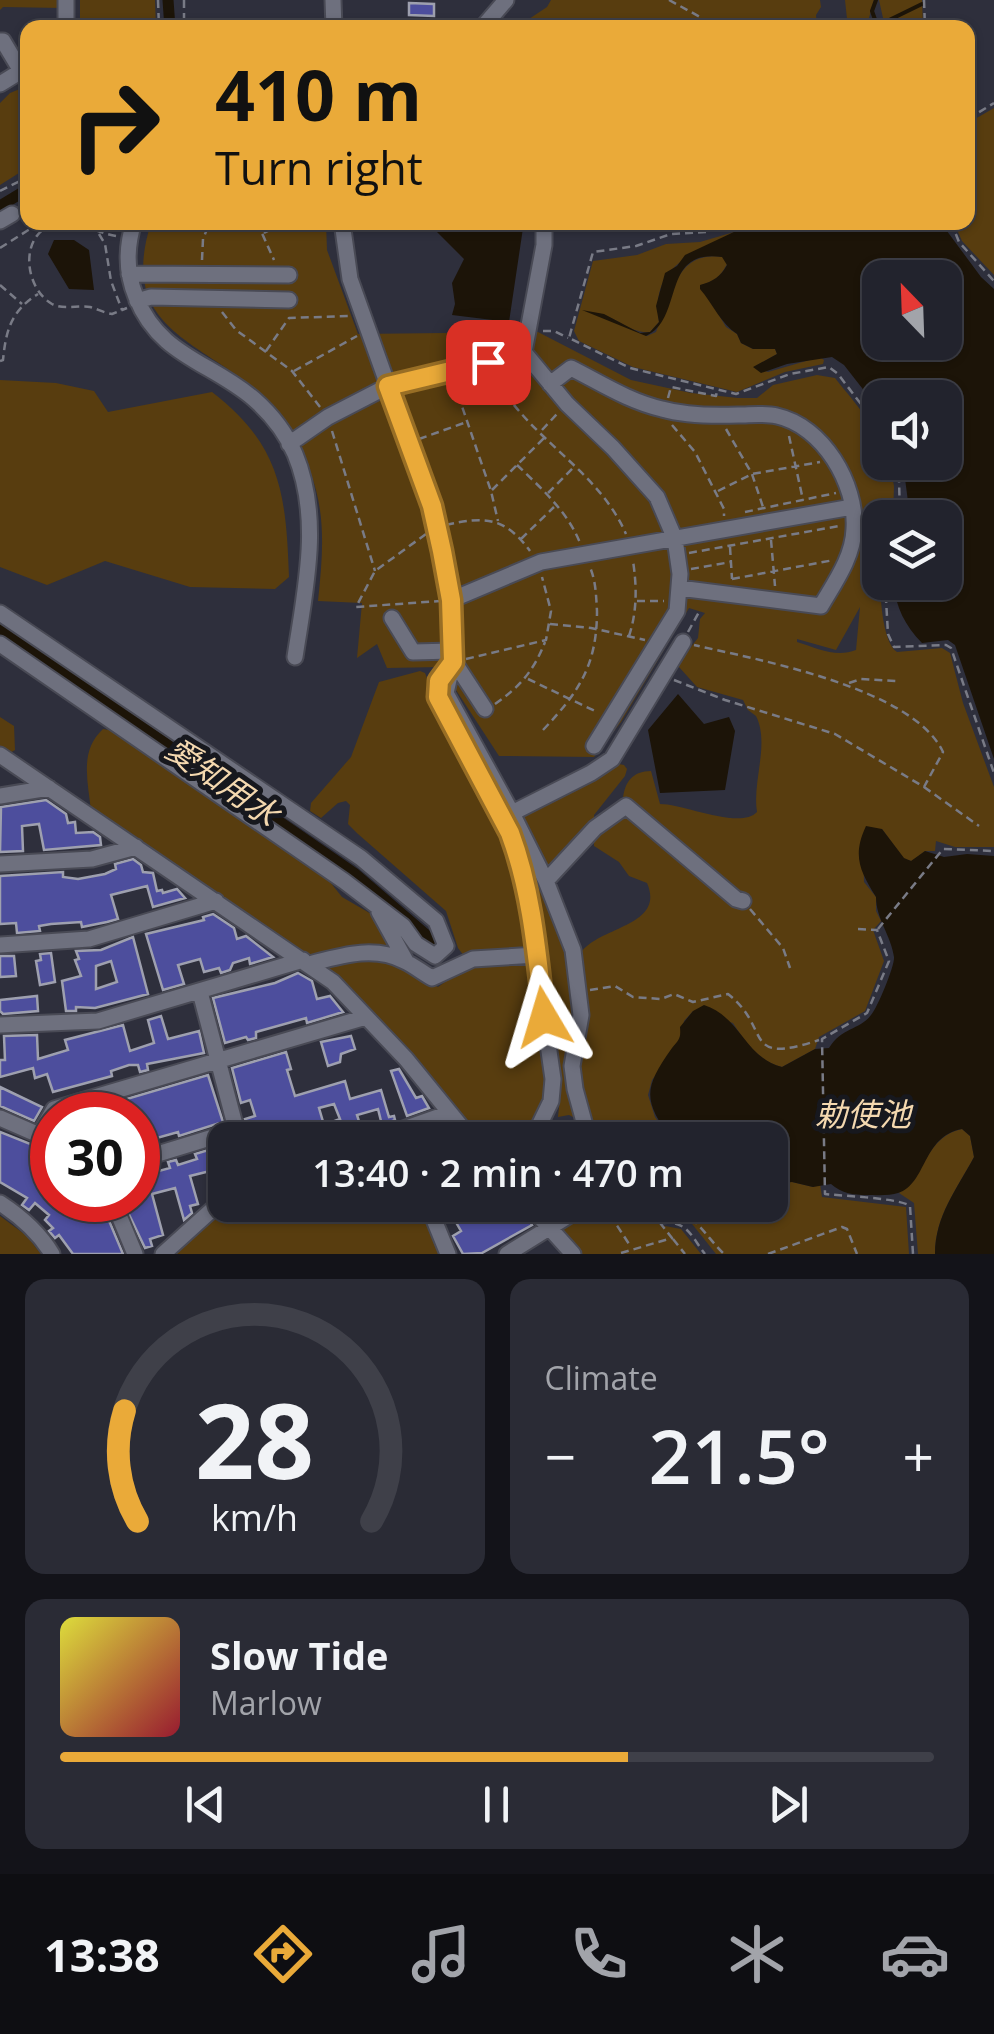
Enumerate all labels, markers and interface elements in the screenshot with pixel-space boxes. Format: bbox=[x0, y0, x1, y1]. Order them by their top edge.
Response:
text: 410 m bbox=[215, 46, 422, 142]
icon: right bbox=[50, 60, 180, 190]
text: Turn right bbox=[215, 137, 423, 198]
north arrow bbox=[862, 260, 962, 360]
map controls bbox=[862, 260, 962, 600]
pin bbox=[446, 320, 531, 405]
icon: arrive bbox=[461, 335, 516, 390]
button: sound bbox=[862, 380, 962, 480]
button: layers bbox=[862, 500, 962, 600]
water label: 愛知用水 bbox=[158, 726, 290, 837]
position arrow bbox=[492, 965, 596, 1069]
speed limit sign: 30 bbox=[30, 1092, 160, 1222]
water label: 勅使池 bbox=[815, 1092, 914, 1135]
text: 13:40 · 2 min · 470 m bbox=[312, 1146, 684, 1198]
text: Climate bbox=[545, 1356, 658, 1399]
text: 28 bbox=[195, 1368, 314, 1509]
text: 21.5° bbox=[649, 1404, 830, 1506]
text: − bbox=[545, 1418, 576, 1493]
text: + bbox=[903, 1418, 934, 1493]
text: km/h bbox=[211, 1493, 298, 1541]
text: Slow Tide bbox=[210, 1629, 389, 1681]
text: Marlow bbox=[210, 1681, 322, 1724]
icon: previous bbox=[178, 1777, 233, 1832]
icon: pause bbox=[469, 1777, 524, 1832]
icon: next bbox=[761, 1777, 816, 1832]
icon: directions bbox=[248, 1919, 318, 1989]
icon: music bbox=[406, 1919, 476, 1989]
icon: phone bbox=[564, 1919, 634, 1989]
icon: climate bbox=[722, 1919, 792, 1989]
icon: car bbox=[880, 1919, 950, 1989]
text: 13:38 bbox=[44, 1924, 160, 1985]

